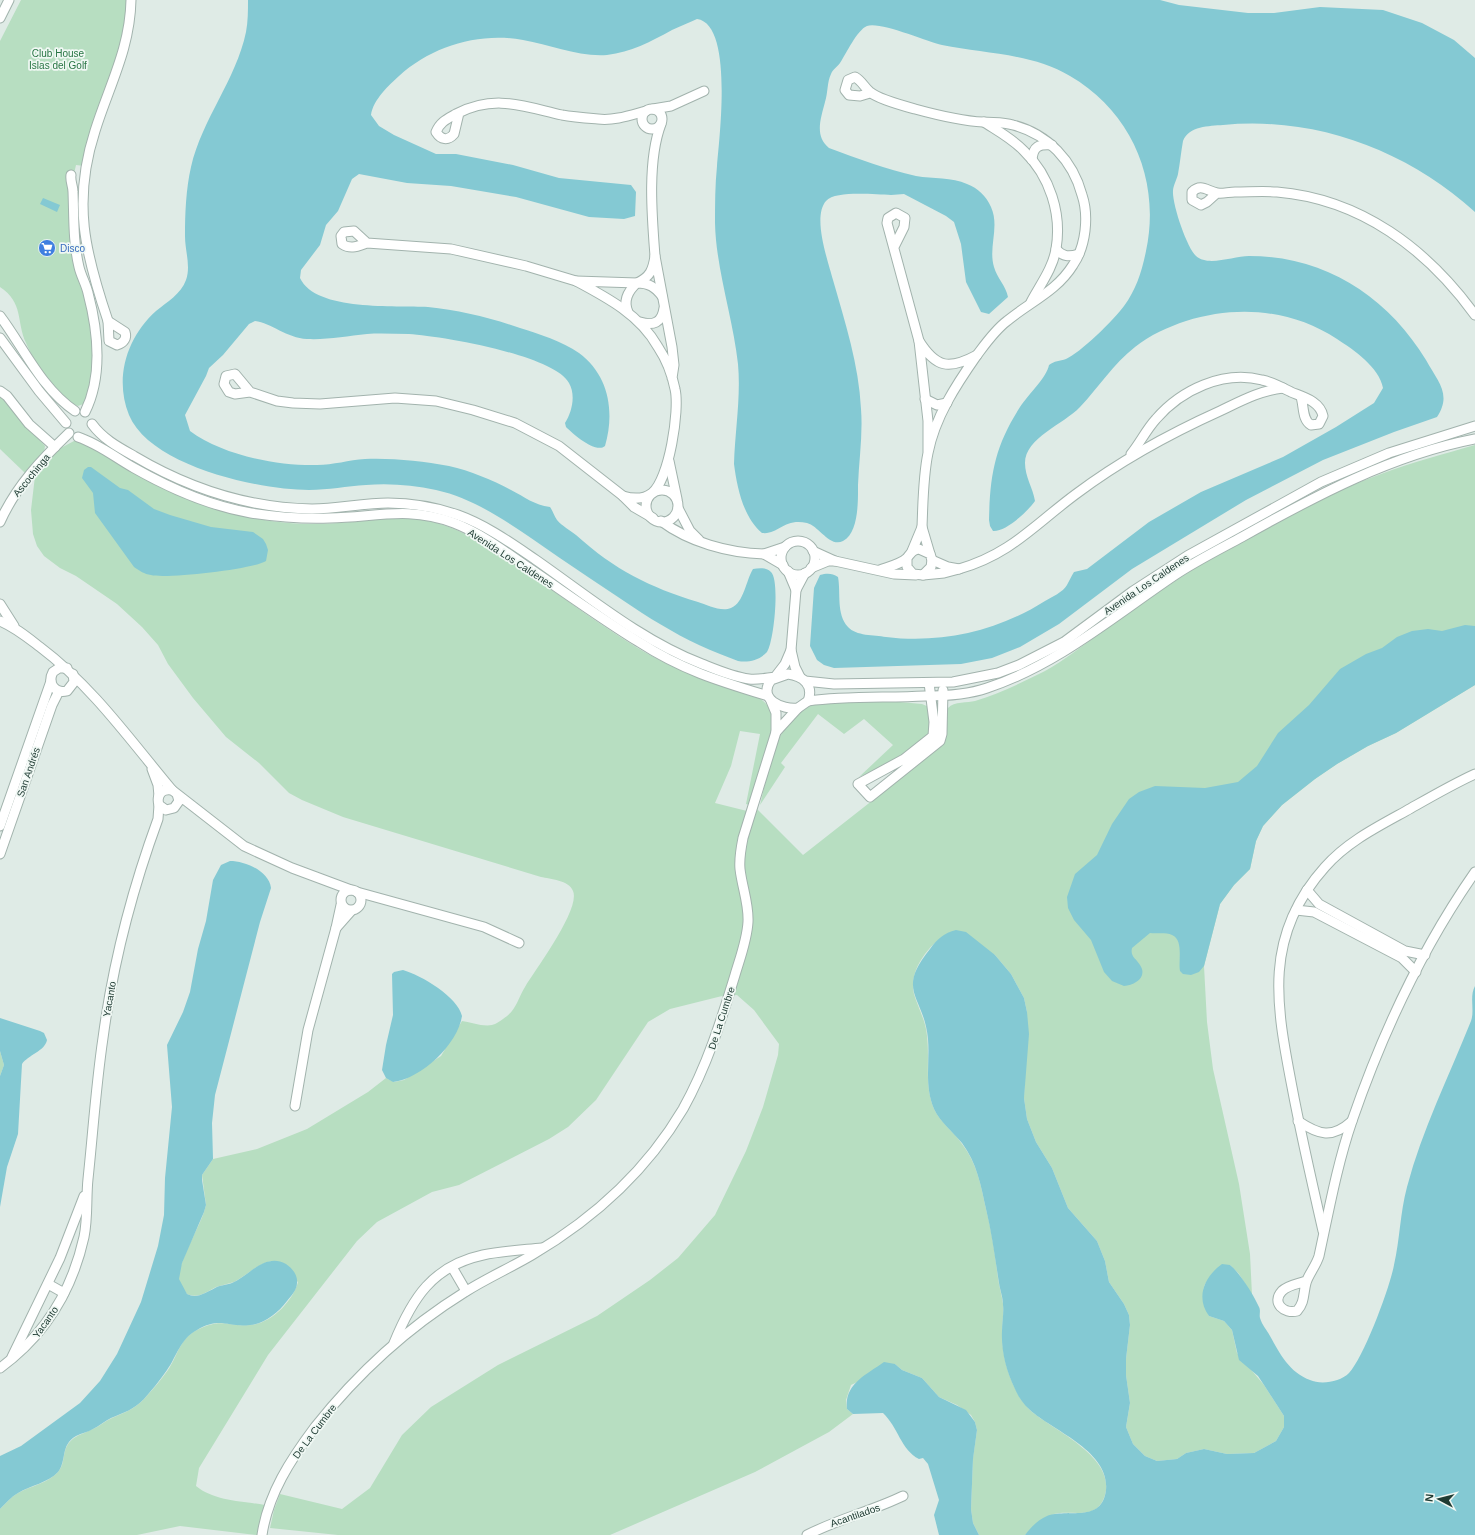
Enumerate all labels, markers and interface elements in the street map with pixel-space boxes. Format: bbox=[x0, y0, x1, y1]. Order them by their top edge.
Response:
park label: Club House Islas del Golf bbox=[29, 48, 87, 71]
supermarket icon: Disco bbox=[37, 238, 57, 258]
place label: Disco bbox=[60, 243, 85, 254]
street label: Ascochinga bbox=[11, 451, 52, 499]
street label: Avenida Los Caldenes bbox=[466, 527, 556, 590]
street label: Avenida Los Caldenes bbox=[1102, 552, 1191, 617]
street label: San Andrés bbox=[15, 746, 42, 798]
street label: Yacanto bbox=[101, 980, 118, 1018]
street label: De La Cumbre bbox=[706, 985, 737, 1051]
street label: Yacanto bbox=[31, 1304, 60, 1340]
street label: De La Cumbre bbox=[290, 1402, 339, 1461]
north arrow bbox=[1419, 1479, 1459, 1519]
text: N bbox=[1423, 1493, 1436, 1502]
street label: Acantilados bbox=[829, 1502, 881, 1529]

